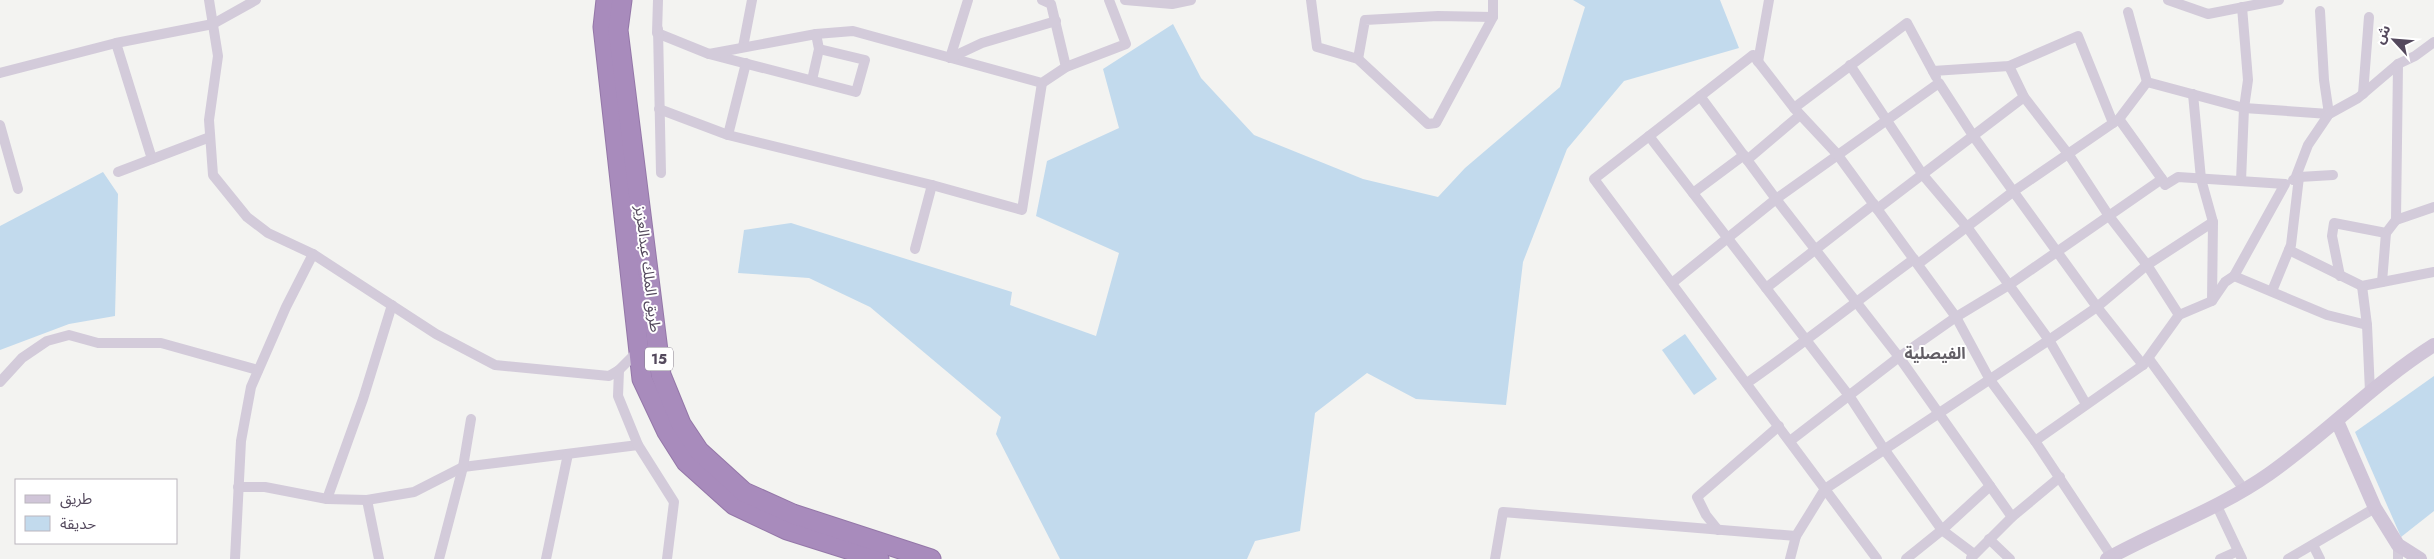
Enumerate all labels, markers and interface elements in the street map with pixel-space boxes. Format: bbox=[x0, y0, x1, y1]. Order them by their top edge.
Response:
north arrow bbox=[2369, 15, 2419, 65]
text: ش bbox=[2369, 21, 2396, 47]
street label: طريق الملك عبدالعزيز bbox=[629, 203, 667, 334]
district label: الفيصلية bbox=[1904, 342, 1966, 365]
road number: 15 bbox=[645, 348, 673, 370]
legend bbox=[15, 479, 178, 544]
text: طريق bbox=[60, 488, 92, 510]
text: حديقة bbox=[60, 513, 96, 535]

